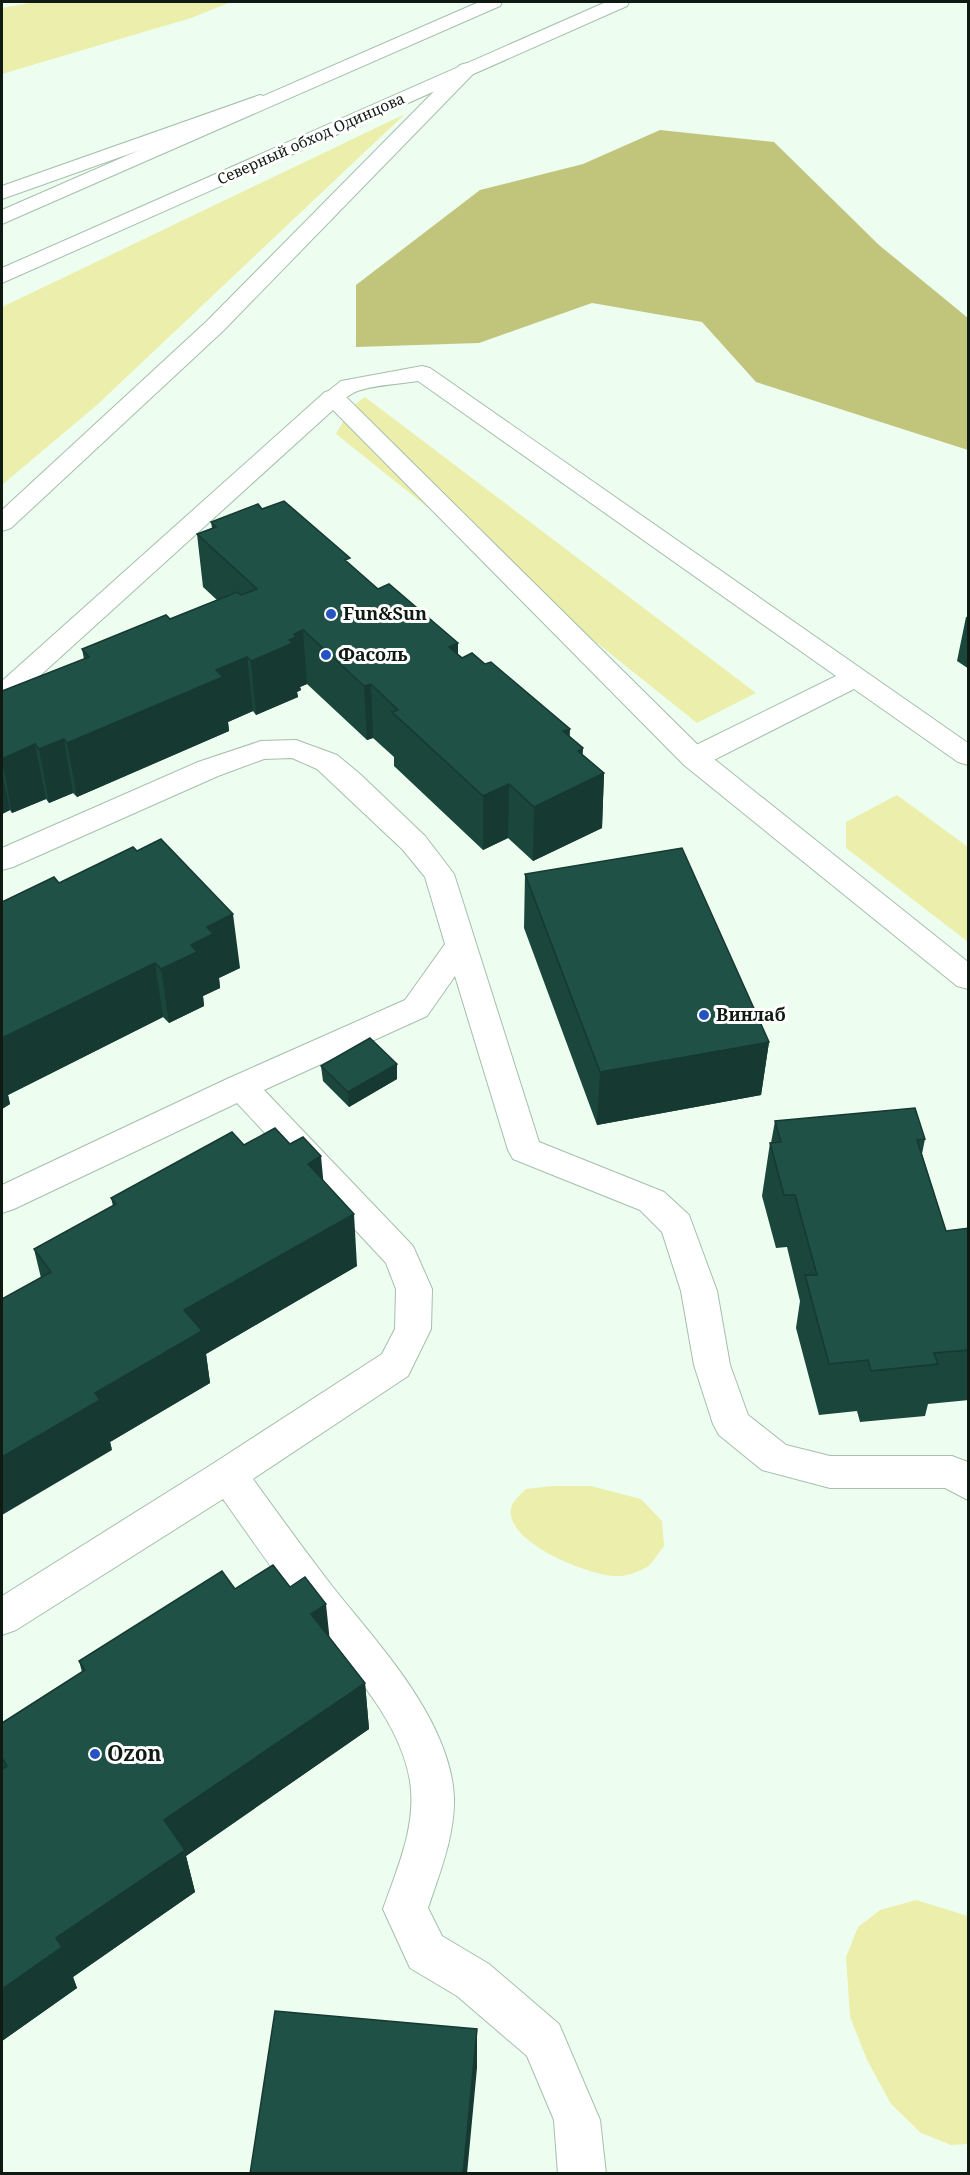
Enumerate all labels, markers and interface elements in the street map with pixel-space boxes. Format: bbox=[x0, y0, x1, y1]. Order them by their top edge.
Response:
street label: Северный обход Одинцова bbox=[214, 88, 408, 189]
place label: Fun&Sun bbox=[343, 601, 427, 625]
marker: Fun&Sun bbox=[324, 607, 338, 621]
place label: Фасоль bbox=[338, 642, 408, 666]
marker: Фасоль bbox=[319, 648, 333, 662]
place label: Винлаб bbox=[716, 1002, 786, 1026]
marker: Винлаб bbox=[697, 1008, 711, 1022]
place label: Ozon bbox=[107, 1739, 162, 1767]
marker: Ozon bbox=[88, 1747, 102, 1761]

